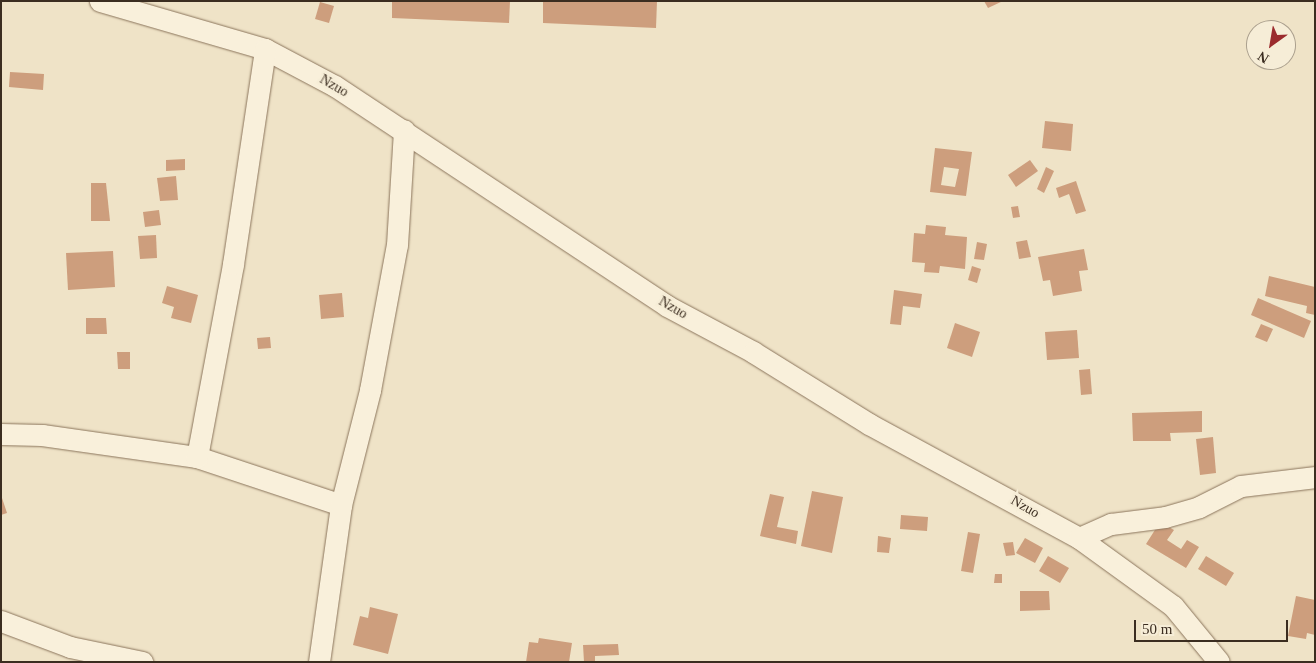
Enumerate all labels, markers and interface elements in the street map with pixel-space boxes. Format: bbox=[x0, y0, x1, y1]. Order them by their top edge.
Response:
north arrow bbox=[1246, 20, 1296, 70]
text: N bbox=[1255, 48, 1272, 66]
street label: Nzuo bbox=[317, 71, 351, 101]
street label: Nzuo bbox=[656, 293, 690, 323]
street label: Nzuo bbox=[1008, 492, 1042, 522]
scale bar bbox=[1136, 610, 1290, 642]
text: 50 m bbox=[1142, 621, 1172, 637]

